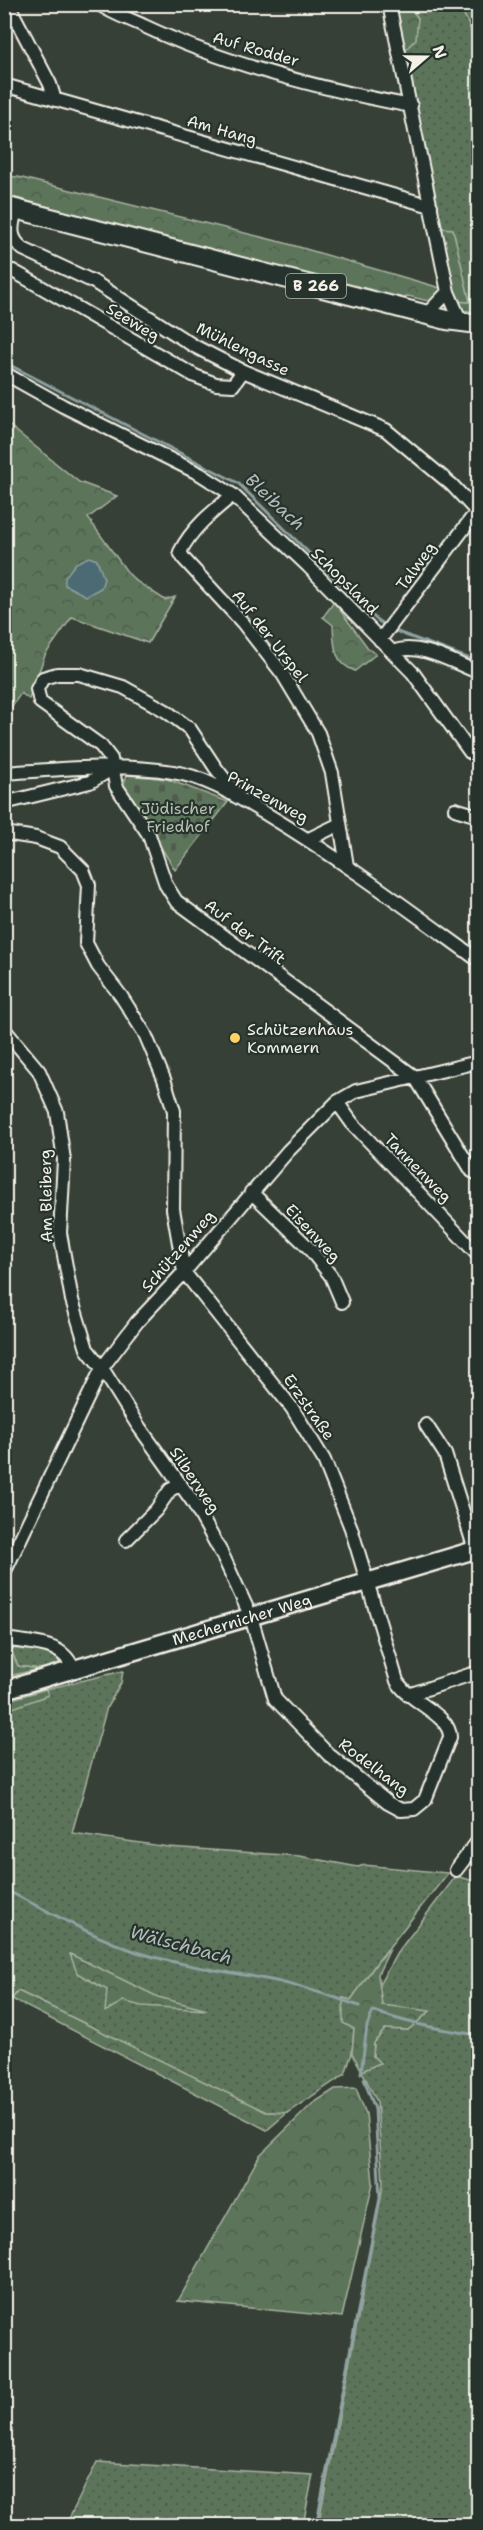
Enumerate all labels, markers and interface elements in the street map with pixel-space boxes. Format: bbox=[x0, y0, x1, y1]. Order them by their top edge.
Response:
street label: Auf Rodder bbox=[210, 27, 302, 71]
north arrow bbox=[396, 27, 456, 87]
text: N bbox=[428, 42, 452, 62]
street label: Am Hang bbox=[185, 110, 260, 150]
road number: B 266 bbox=[286, 274, 346, 298]
street label: Seeweg bbox=[102, 298, 164, 346]
street label: Mühlengasse bbox=[193, 317, 293, 381]
water label: Bleibach bbox=[240, 468, 310, 536]
street label: Talweg bbox=[391, 538, 441, 594]
street label: Schopsland bbox=[307, 543, 383, 619]
street label: Auf der Urspel bbox=[227, 585, 313, 687]
street label: Prinzenweg bbox=[224, 766, 313, 828]
park label: Jüdischer Friedhof bbox=[141, 798, 215, 837]
street label: Auf der Trift bbox=[200, 895, 290, 969]
place label: Schützenhaus Kommern bbox=[247, 1019, 354, 1058]
marker: Schützenhaus Kommern bbox=[228, 1031, 242, 1045]
street label: Tannenweg bbox=[380, 1129, 456, 1207]
street label: Am Bleiberg bbox=[35, 1149, 57, 1243]
street label: Eisenweg bbox=[281, 1199, 346, 1267]
street label: Schützenweg bbox=[137, 1205, 220, 1296]
street label: Erzstraße bbox=[279, 1370, 339, 1444]
street label: Silberweg bbox=[165, 1443, 225, 1518]
street label: Mechernicher Weg bbox=[170, 1589, 314, 1650]
street label: Rodelhang bbox=[334, 1734, 414, 1801]
water label: Wälschbach bbox=[127, 1920, 235, 1970]

